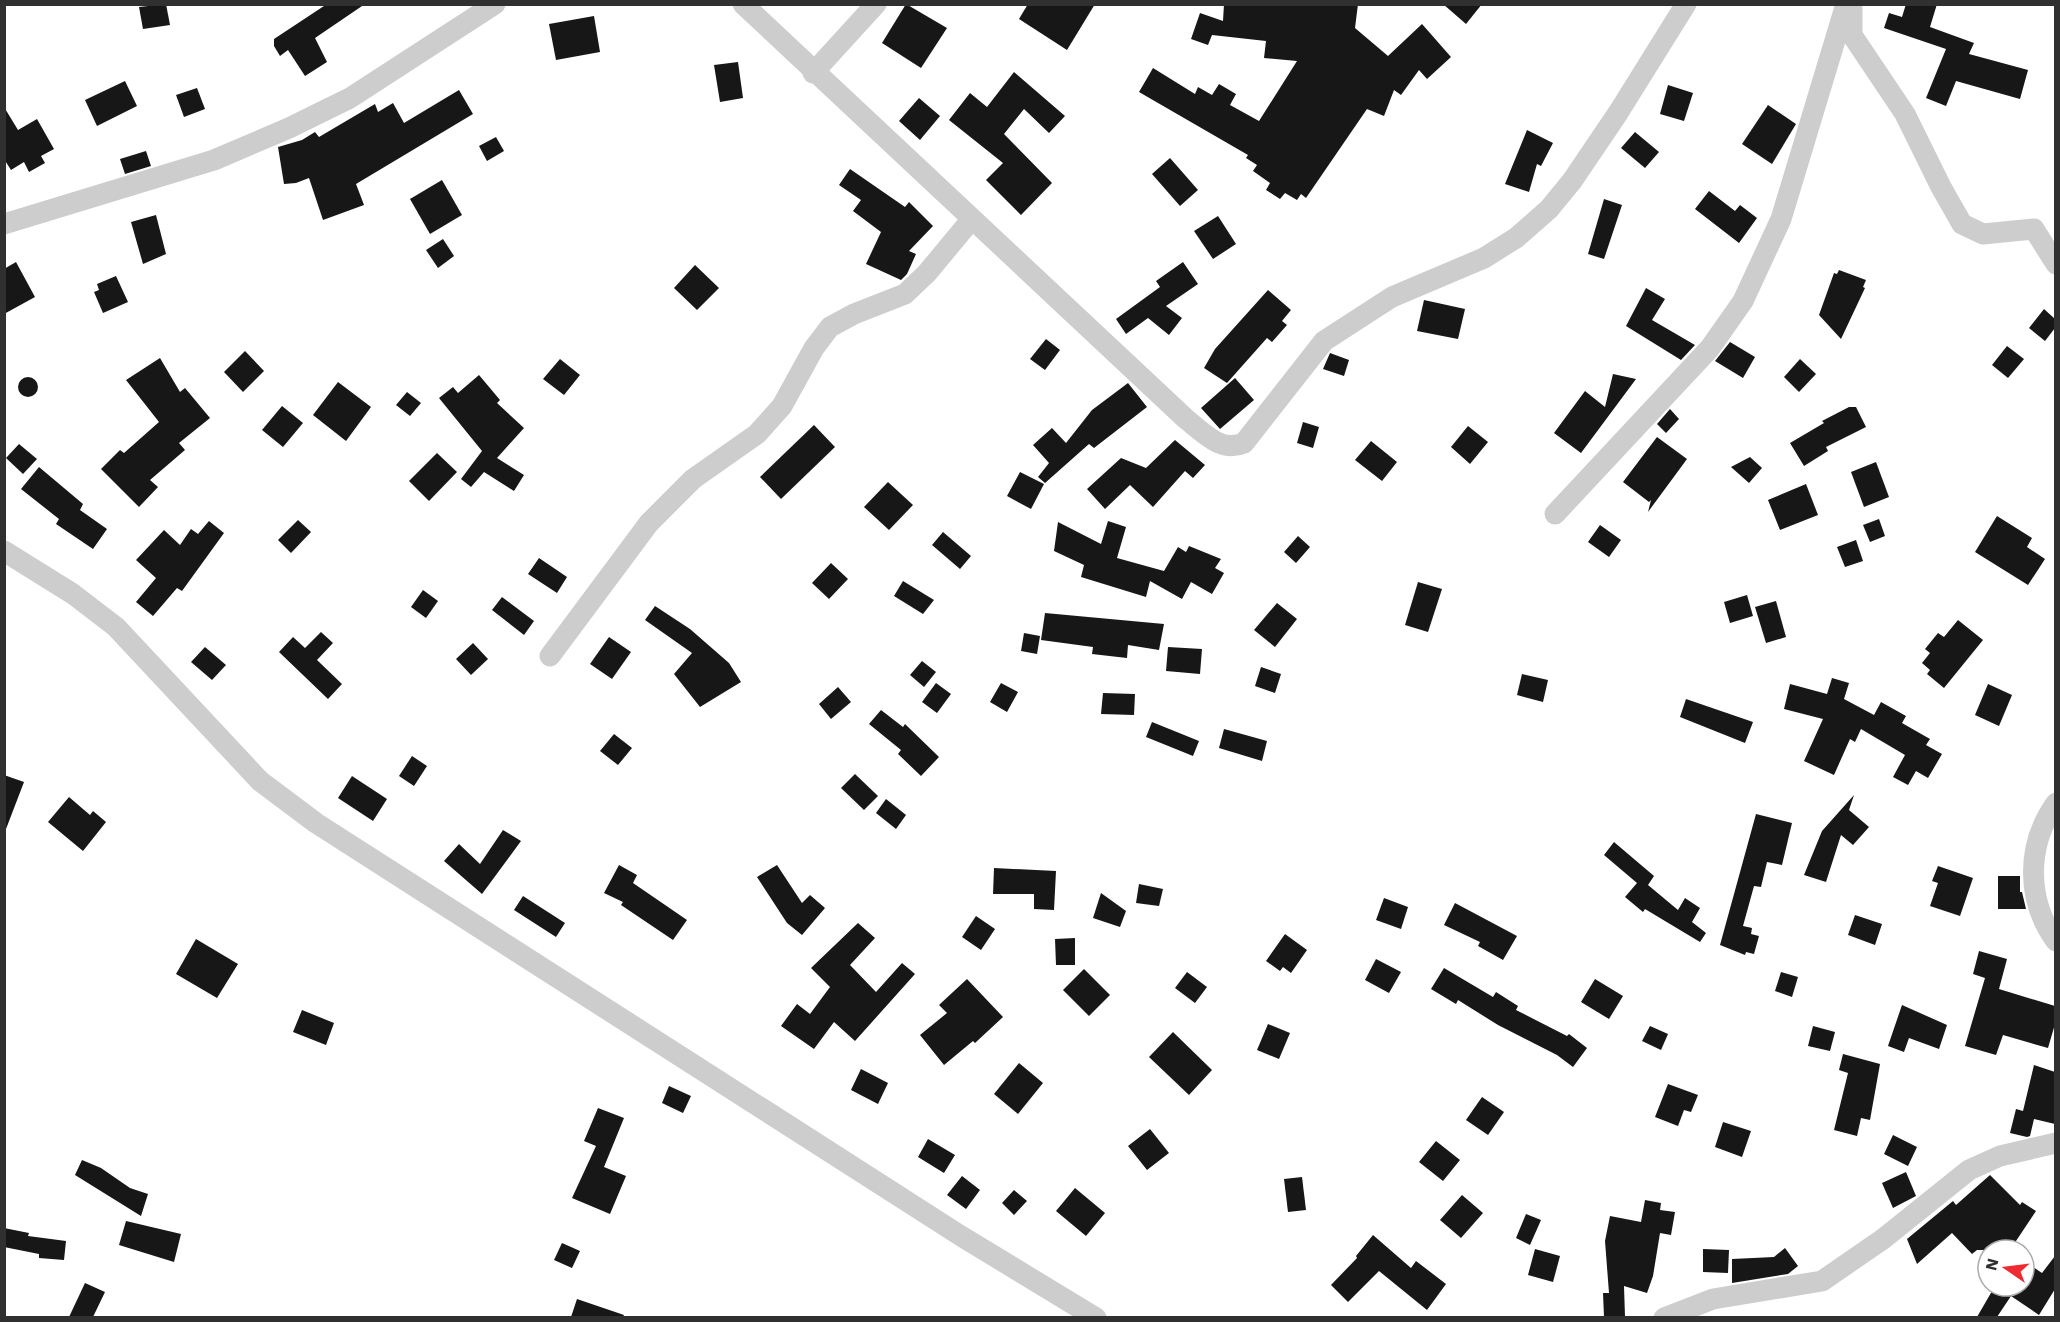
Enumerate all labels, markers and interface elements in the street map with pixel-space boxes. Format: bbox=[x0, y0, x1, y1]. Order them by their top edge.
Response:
north arrow bbox=[1976, 1238, 2036, 1298]
text: N bbox=[1981, 1256, 2003, 1273]

